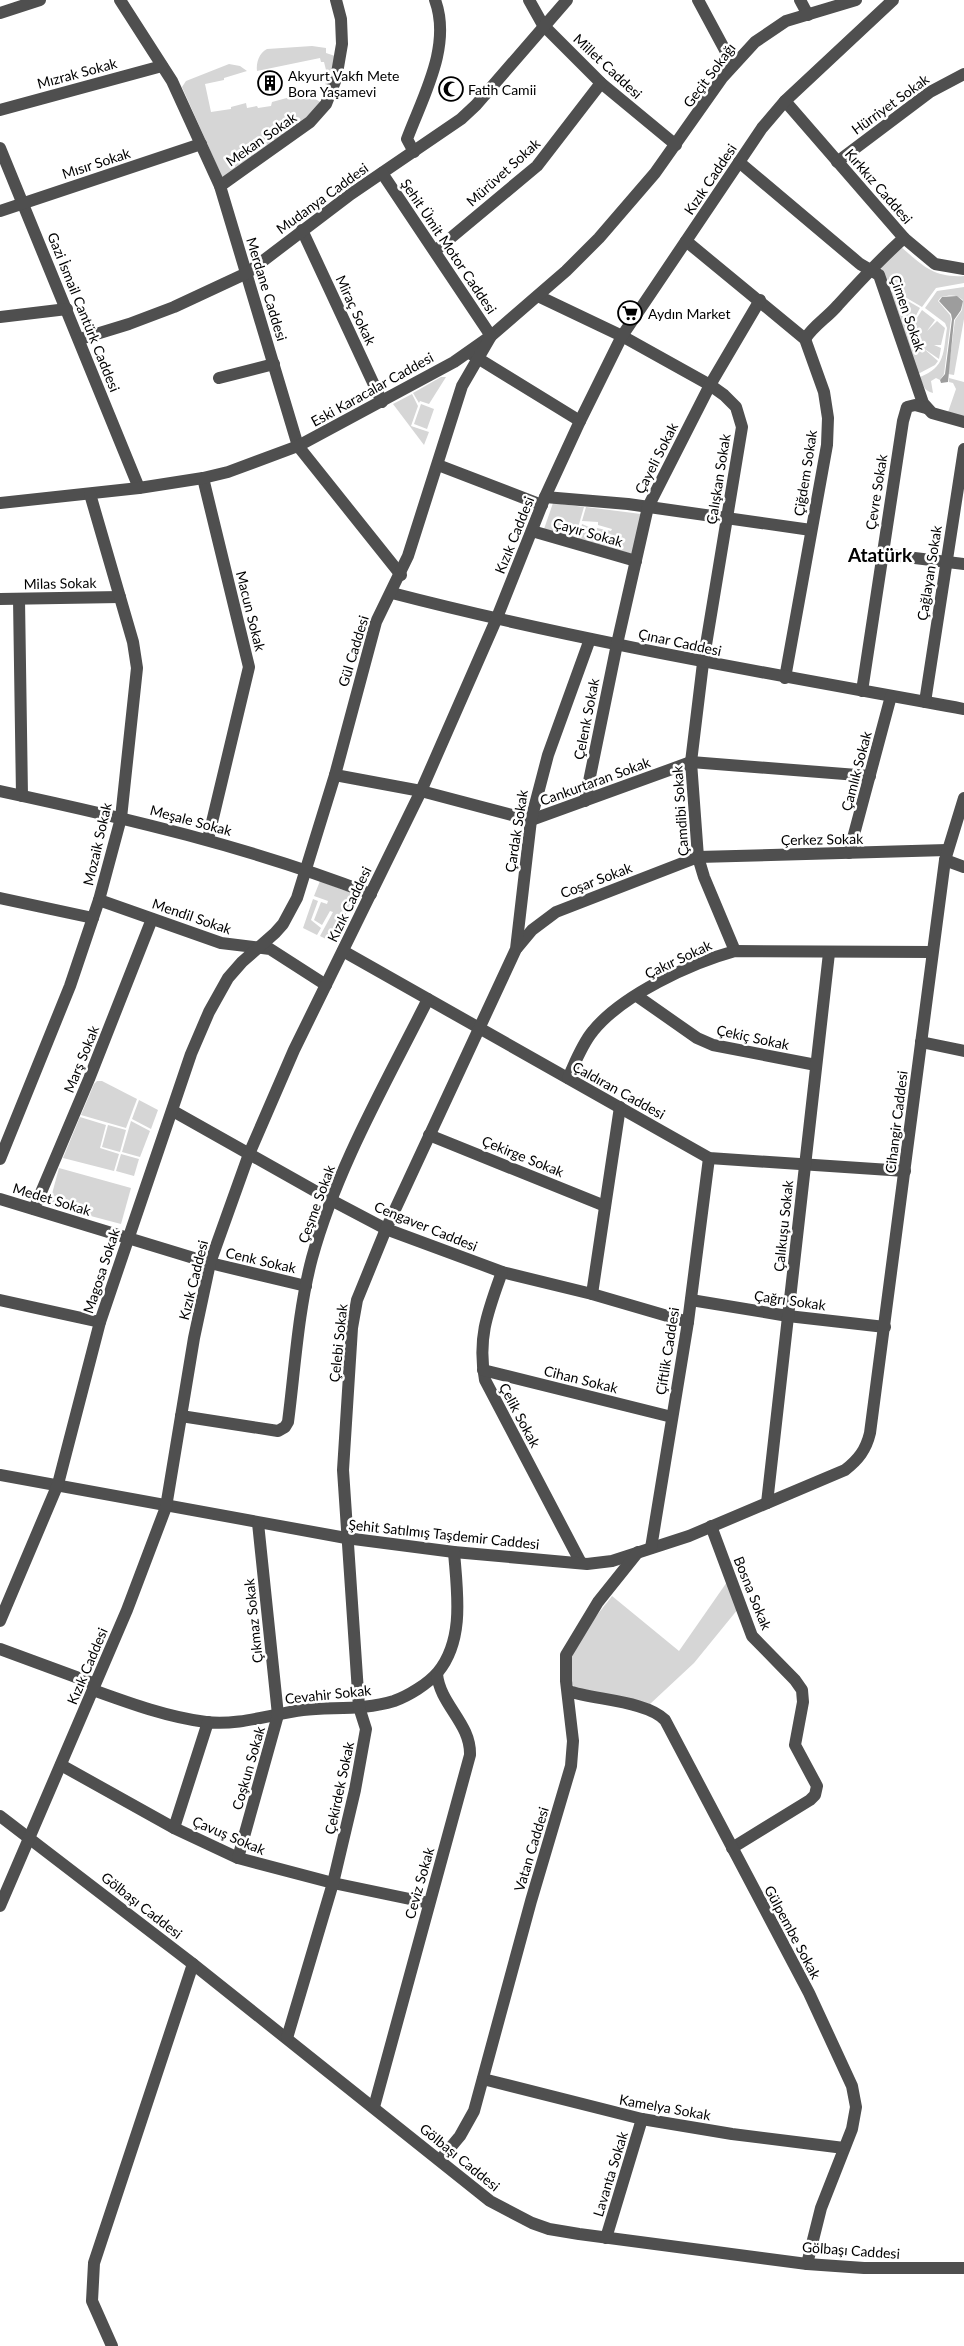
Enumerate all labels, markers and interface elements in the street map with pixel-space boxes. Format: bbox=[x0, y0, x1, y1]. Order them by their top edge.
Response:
street label: Millet Caddesi bbox=[570, 30, 646, 102]
street label: Geçit Sokağı bbox=[679, 39, 739, 111]
street label: Mızrak Sokak bbox=[35, 54, 120, 92]
place label: Akyurt Vakfı Mete Bora Yaşamevi bbox=[288, 67, 399, 100]
building icon: Akyurt Vakfı Mete Bora Yaşamevi bbox=[257, 70, 283, 96]
street label: Hürriyet Sokak bbox=[848, 70, 933, 138]
mosque icon: Fatih Camii bbox=[438, 76, 464, 102]
place label: Fatih Camii bbox=[468, 81, 536, 98]
street label: Mekan Sokak bbox=[222, 108, 300, 170]
street label: Mürüvet Sokak bbox=[463, 134, 544, 210]
street label: Kızık Caddesi bbox=[680, 140, 740, 218]
street label: Mısır Sokak bbox=[60, 144, 133, 182]
street label: Kırkkız Caddesi bbox=[842, 145, 916, 227]
street label: Mudanya Caddesi bbox=[273, 159, 371, 237]
street label: Şehit Ümit Motor Caddesi bbox=[397, 175, 501, 317]
street label: Gazi İsmail Cantürk Caddesi bbox=[44, 230, 124, 394]
street label: Merdane Caddesi bbox=[243, 235, 291, 343]
street label: Miraç Sokak bbox=[332, 272, 380, 348]
street label: Çimen Sokak bbox=[887, 273, 929, 354]
supermarket icon: Aydın Market bbox=[617, 300, 643, 326]
place label: Aydın Market bbox=[648, 305, 730, 322]
street label: Eski Karacalar Caddesi bbox=[308, 348, 436, 430]
street label: Çayeli Sokak bbox=[631, 419, 682, 496]
street label: Çiğdem Sokak bbox=[790, 428, 820, 517]
street label: Çalışkan Sokak bbox=[702, 432, 734, 525]
street label: Çevre Sokak bbox=[862, 452, 890, 531]
street label: Kızık Caddesi bbox=[491, 494, 537, 576]
street label: Çayır Sokak bbox=[551, 514, 626, 550]
street label: Çağlayan Sokak bbox=[913, 523, 945, 622]
district label: Atatürk bbox=[847, 543, 913, 566]
street label: Macun Sokak bbox=[233, 569, 269, 654]
street label: Milas Sokak bbox=[23, 574, 97, 592]
street label: Gül Caddesi bbox=[334, 613, 372, 689]
street label: Çınar Caddesi bbox=[637, 625, 723, 659]
street label: Çelenk Sokak bbox=[570, 676, 602, 761]
street label: Çamlık Sokak bbox=[837, 728, 875, 813]
street label: Cankurtaran Sokak bbox=[538, 753, 653, 809]
street label: Çamdibi Sokak bbox=[668, 764, 692, 857]
street label: Çardak Sokak bbox=[501, 788, 531, 873]
street label: Mozaik Sokak bbox=[79, 800, 115, 887]
street label: Meşale Sokak bbox=[148, 801, 235, 839]
street label: Çerkez Sokak bbox=[781, 830, 864, 848]
street label: Coşar Sokak bbox=[558, 858, 635, 901]
street label: Kızık Caddesi bbox=[323, 863, 375, 945]
street label: Mendil Sokak bbox=[150, 894, 235, 938]
street label: Çakır Sokak bbox=[642, 936, 715, 982]
street label: Çekiç Sokak bbox=[715, 1021, 792, 1053]
street label: Marş Sokak bbox=[60, 1022, 103, 1095]
street label: Çaldıran Caddesi bbox=[570, 1058, 668, 1122]
street label: Cihangir Caddesi bbox=[881, 1070, 911, 1174]
street label: Çekirge Sokak bbox=[480, 1132, 567, 1180]
street label: Çeşme Sokak bbox=[294, 1162, 338, 1245]
street label: Çalıkuşu Sokak bbox=[770, 1178, 796, 1273]
street label: Medet Sokak bbox=[11, 1179, 94, 1219]
street label: Cengaver Caddesi bbox=[372, 1197, 480, 1255]
street label: Magosa Sokak bbox=[79, 1226, 123, 1316]
street label: Kızık Caddesi bbox=[175, 1238, 211, 1322]
street label: Cenk Sokak bbox=[224, 1244, 299, 1277]
street label: Çağrı Sokak bbox=[753, 1287, 828, 1314]
street label: Çelebi Sokak bbox=[325, 1302, 351, 1383]
street label: Çiftlik Caddesi bbox=[652, 1306, 682, 1396]
street label: Cihan Sokak bbox=[542, 1362, 621, 1397]
street label: Çelik Sokak bbox=[496, 1380, 545, 1451]
street label: Şehit Satılmış Taşdemir Caddesi bbox=[348, 1516, 540, 1552]
street label: Bosna Sokak bbox=[731, 1554, 776, 1633]
street label: Çıkmaz Sokak bbox=[240, 1577, 266, 1664]
street label: Kızık Caddesi bbox=[63, 1625, 111, 1707]
street label: Cevahir Sokak bbox=[284, 1681, 373, 1707]
street label: Coşkun Sokak bbox=[228, 1723, 268, 1812]
street label: Çekirdek Sokak bbox=[321, 1739, 357, 1836]
street label: Vatan Caddesi bbox=[510, 1805, 552, 1893]
street label: Çavuş Sokak bbox=[190, 1812, 269, 1858]
street label: Ceviz Sokak bbox=[401, 1844, 438, 1921]
street label: Gölbaşı Caddesi bbox=[98, 1868, 186, 1942]
street label: Gülpembe Sokak bbox=[761, 1882, 825, 1982]
street label: Kamelya Sokak bbox=[618, 2091, 713, 2124]
street label: Gölbaşı Caddesi bbox=[417, 2120, 503, 2194]
street label: Lavanta Sokak bbox=[589, 2129, 631, 2219]
street label: Gölbaşı Caddesi bbox=[802, 2238, 900, 2262]

